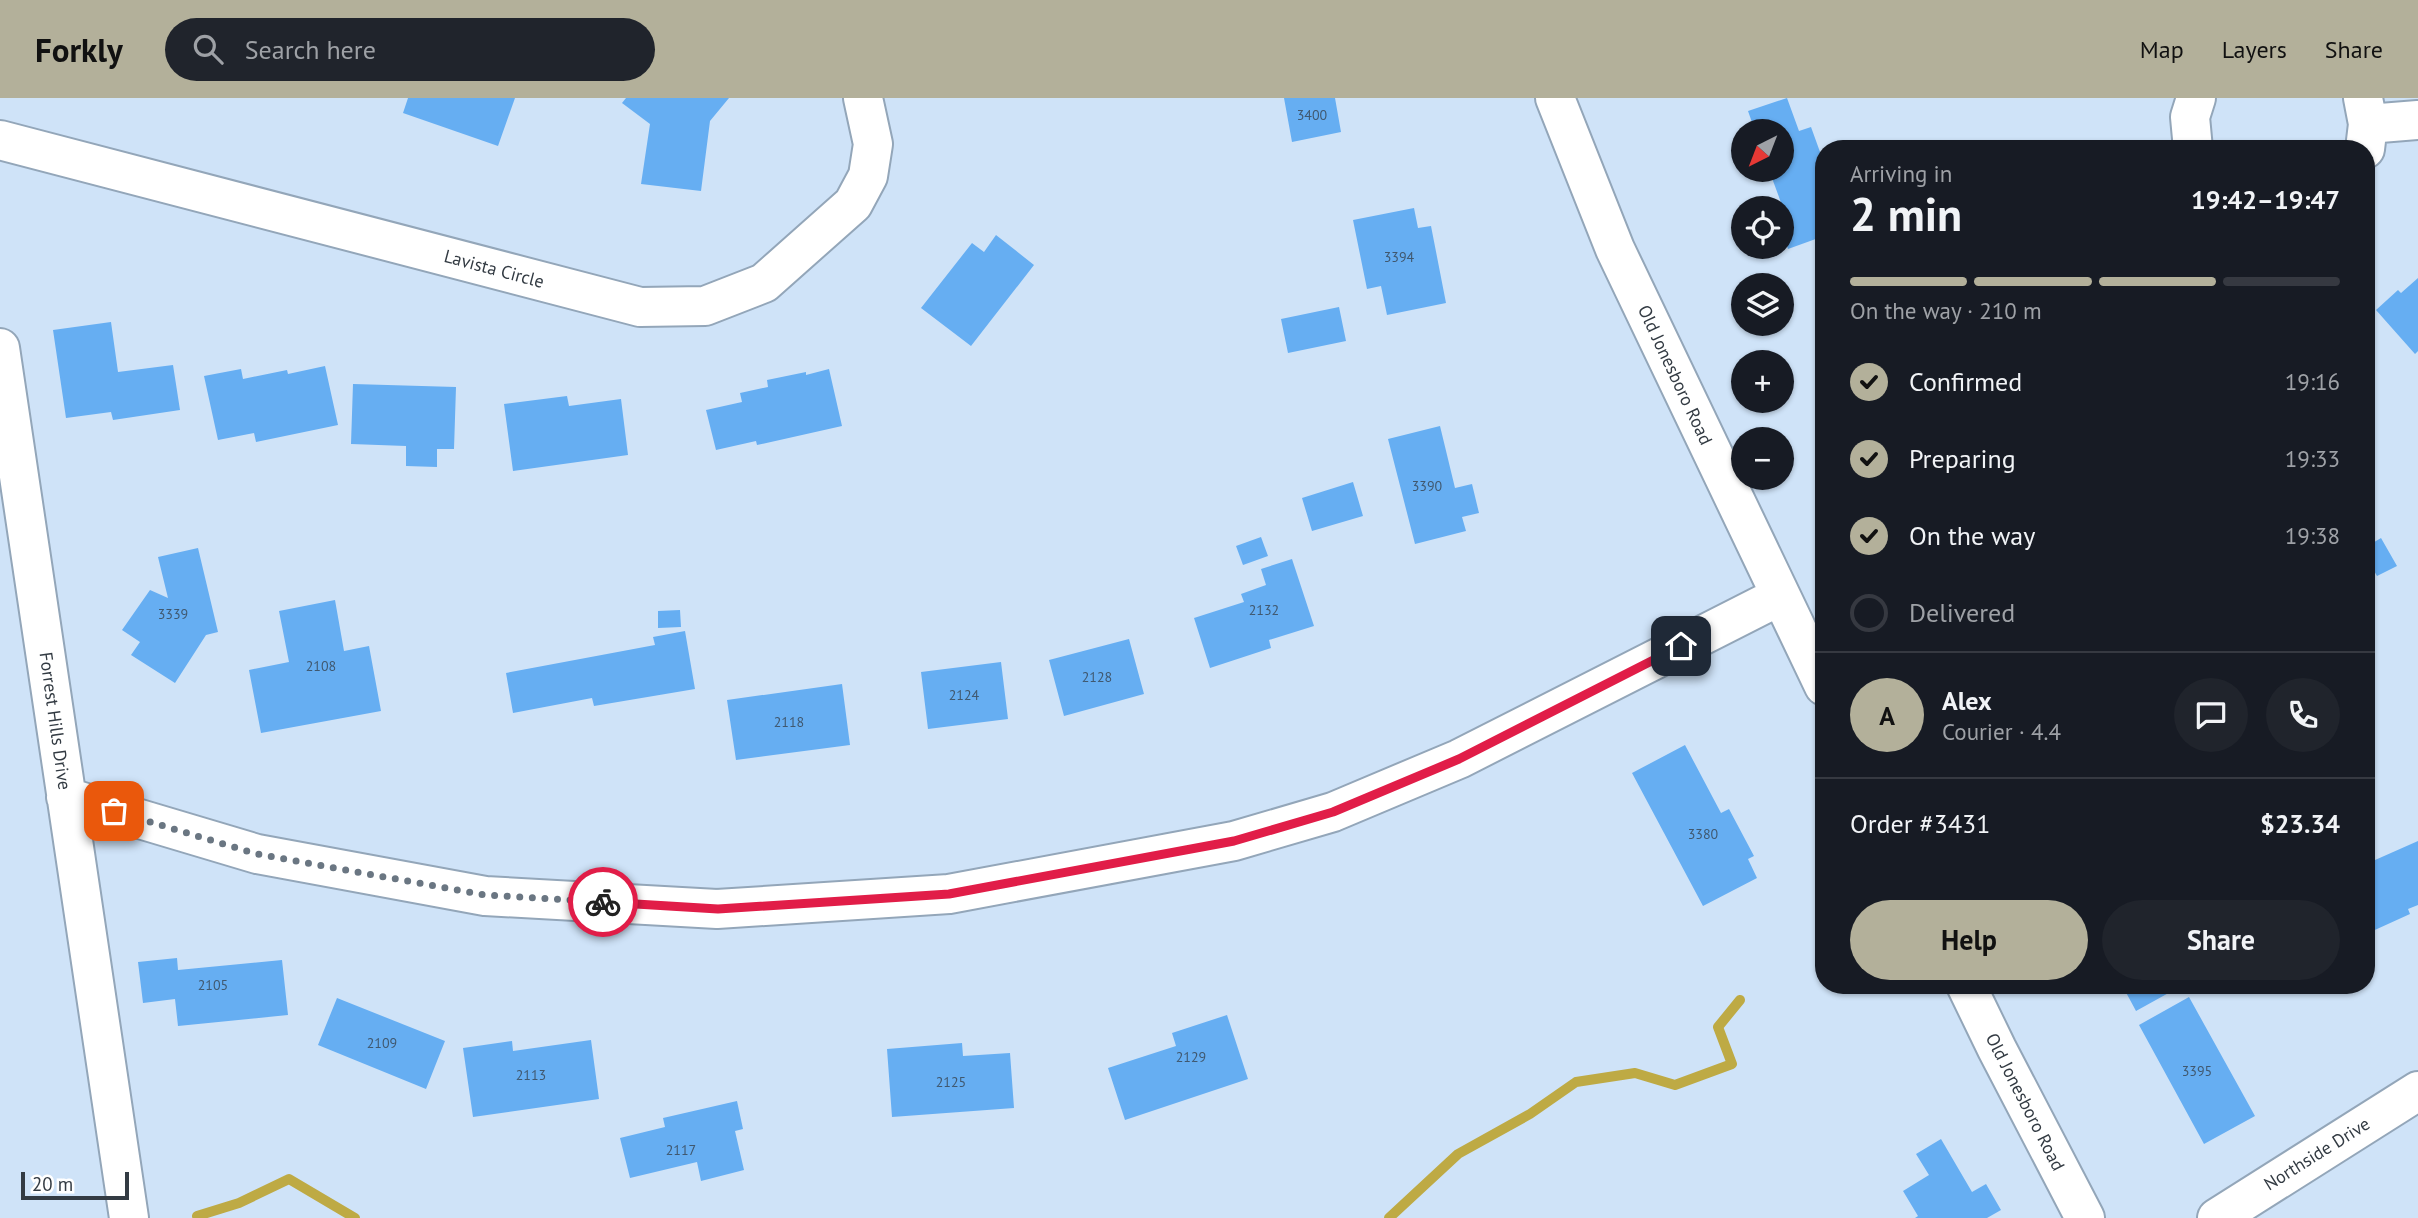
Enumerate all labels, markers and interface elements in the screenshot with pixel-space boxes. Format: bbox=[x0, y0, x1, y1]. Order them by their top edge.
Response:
search box bbox=[165, 18, 655, 81]
text: Forkly bbox=[35, 28, 123, 71]
icon: search bbox=[189, 30, 227, 68]
text: Search here bbox=[245, 33, 376, 66]
text: Map bbox=[2140, 34, 2184, 65]
text: Layers bbox=[2222, 34, 2287, 65]
text: Share bbox=[2325, 34, 2383, 65]
house number: 3400 bbox=[1297, 106, 1328, 124]
north arrow bbox=[1731, 119, 1794, 182]
map controls bbox=[1731, 119, 1794, 490]
text: Arriving in bbox=[1850, 159, 1952, 188]
text: 19:42–19:47 bbox=[2191, 183, 2340, 216]
text: 2 min bbox=[1850, 184, 1962, 244]
button: locate bbox=[1731, 196, 1794, 259]
street label: Lavista Circle bbox=[442, 244, 547, 293]
house number: 3394 bbox=[1384, 248, 1415, 266]
button: layers bbox=[1731, 273, 1794, 336]
text: On the way · 210 m bbox=[1850, 296, 2042, 325]
street label: Old Jonesboro Road bbox=[1633, 301, 1718, 448]
button: + bbox=[1731, 350, 1794, 413]
icon: check bbox=[1850, 363, 1888, 401]
text: Confirmed bbox=[1909, 365, 2022, 398]
text: 19:16 bbox=[2285, 367, 2340, 396]
button: − bbox=[1731, 427, 1794, 490]
icon: check bbox=[1850, 440, 1888, 478]
text: Preparing bbox=[1909, 442, 2016, 475]
text: 19:33 bbox=[2285, 444, 2340, 473]
house number: 3390 bbox=[1412, 477, 1443, 495]
icon: check bbox=[1850, 517, 1888, 555]
text: On the way bbox=[1909, 519, 2035, 552]
text: 19:38 bbox=[2285, 521, 2340, 550]
text: Delivered bbox=[1909, 596, 2015, 629]
house number: 2132 bbox=[1249, 601, 1279, 619]
house number: 3339 bbox=[158, 605, 188, 623]
pin bbox=[1651, 616, 1711, 676]
icon: home bbox=[1662, 627, 1700, 665]
street label: Forrest Hills Drive bbox=[34, 651, 77, 791]
house number: 2108 bbox=[306, 657, 336, 675]
house number: 2128 bbox=[1082, 668, 1112, 686]
button: chat bbox=[2174, 678, 2248, 752]
button: phone bbox=[2266, 678, 2340, 752]
text: Alex bbox=[1942, 684, 1992, 717]
house number: 2124 bbox=[949, 686, 980, 704]
text: A bbox=[1879, 699, 1895, 732]
house number: 2118 bbox=[774, 713, 804, 731]
text: Courier · 4.4 bbox=[1942, 717, 2061, 746]
pin bbox=[84, 781, 144, 841]
icon: bag bbox=[95, 792, 133, 830]
text: Order #3431 bbox=[1850, 807, 1990, 840]
text: $23.34 bbox=[2260, 807, 2340, 840]
house number: 3380 bbox=[1688, 825, 1719, 843]
courier bbox=[568, 867, 638, 937]
icon: bike bbox=[584, 883, 622, 921]
button: Help bbox=[1850, 900, 2088, 980]
button: Share bbox=[2102, 900, 2340, 980]
house number: 2105 bbox=[198, 976, 228, 994]
street label: Old Jonesboro Road bbox=[1981, 1029, 2070, 1175]
house number: 2109 bbox=[367, 1034, 397, 1052]
house number: 2129 bbox=[1176, 1048, 1206, 1066]
house number: 3395 bbox=[2182, 1062, 2212, 1080]
house number: 2113 bbox=[516, 1066, 546, 1084]
house number: 2125 bbox=[936, 1073, 966, 1091]
street label: Northside Drive bbox=[2259, 1112, 2374, 1195]
house number: 2117 bbox=[666, 1141, 696, 1159]
scale bar bbox=[21, 1169, 130, 1201]
text: 20 m bbox=[32, 1172, 73, 1196]

